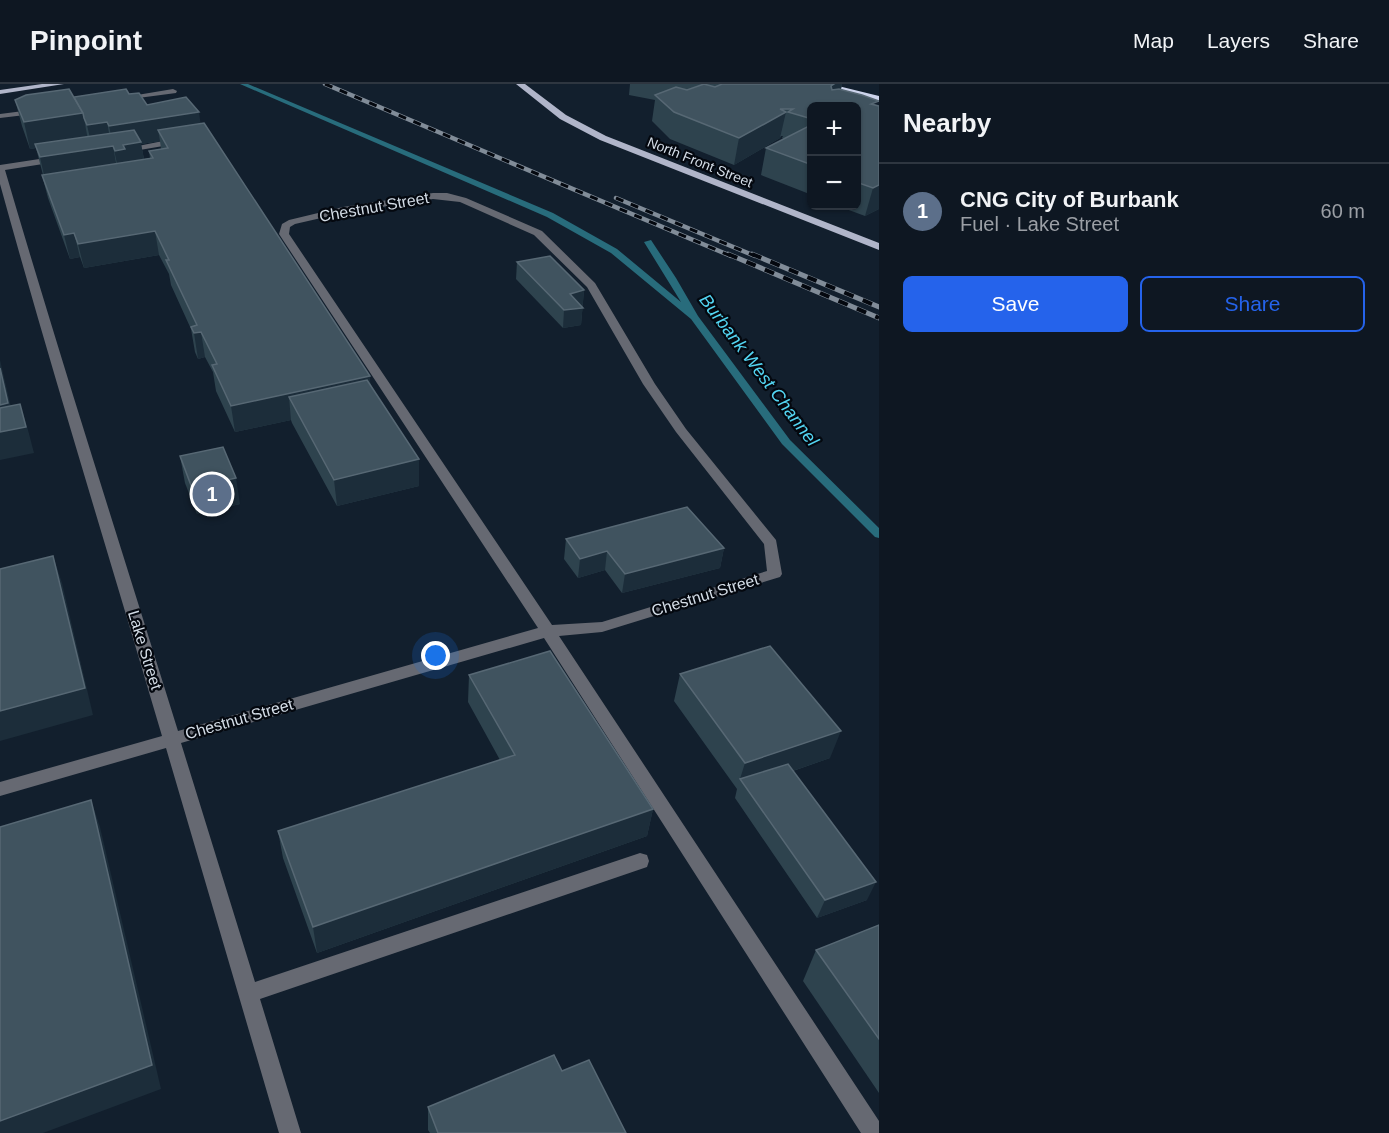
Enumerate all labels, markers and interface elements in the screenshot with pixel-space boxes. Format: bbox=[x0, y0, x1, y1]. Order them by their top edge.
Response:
text: Pinpoint bbox=[30, 25, 142, 56]
text: Map bbox=[1133, 29, 1174, 52]
text: Layers bbox=[1207, 29, 1270, 52]
text: Share bbox=[1303, 29, 1359, 52]
map controls bbox=[807, 102, 861, 210]
button: + bbox=[807, 102, 861, 156]
text: Nearby bbox=[903, 108, 991, 138]
street label: North Front Street bbox=[645, 134, 755, 190]
button: − bbox=[807, 156, 861, 210]
text: CNG City of Burbank bbox=[960, 187, 1179, 212]
street label: Chestnut Street bbox=[318, 189, 431, 225]
text: 1 bbox=[917, 200, 928, 222]
text: 60 m bbox=[1321, 200, 1365, 222]
text: Fuel · Lake Street bbox=[960, 213, 1119, 235]
button: Save bbox=[903, 276, 1128, 332]
button: Share bbox=[1140, 276, 1365, 332]
water label: Burbank West Channel bbox=[695, 290, 823, 451]
pin: 1 bbox=[192, 472, 232, 516]
street label: Chestnut Street bbox=[649, 570, 761, 619]
street label: Lake Street bbox=[125, 608, 165, 692]
your location bbox=[421, 641, 450, 670]
street label: Chestnut Street bbox=[183, 695, 295, 742]

